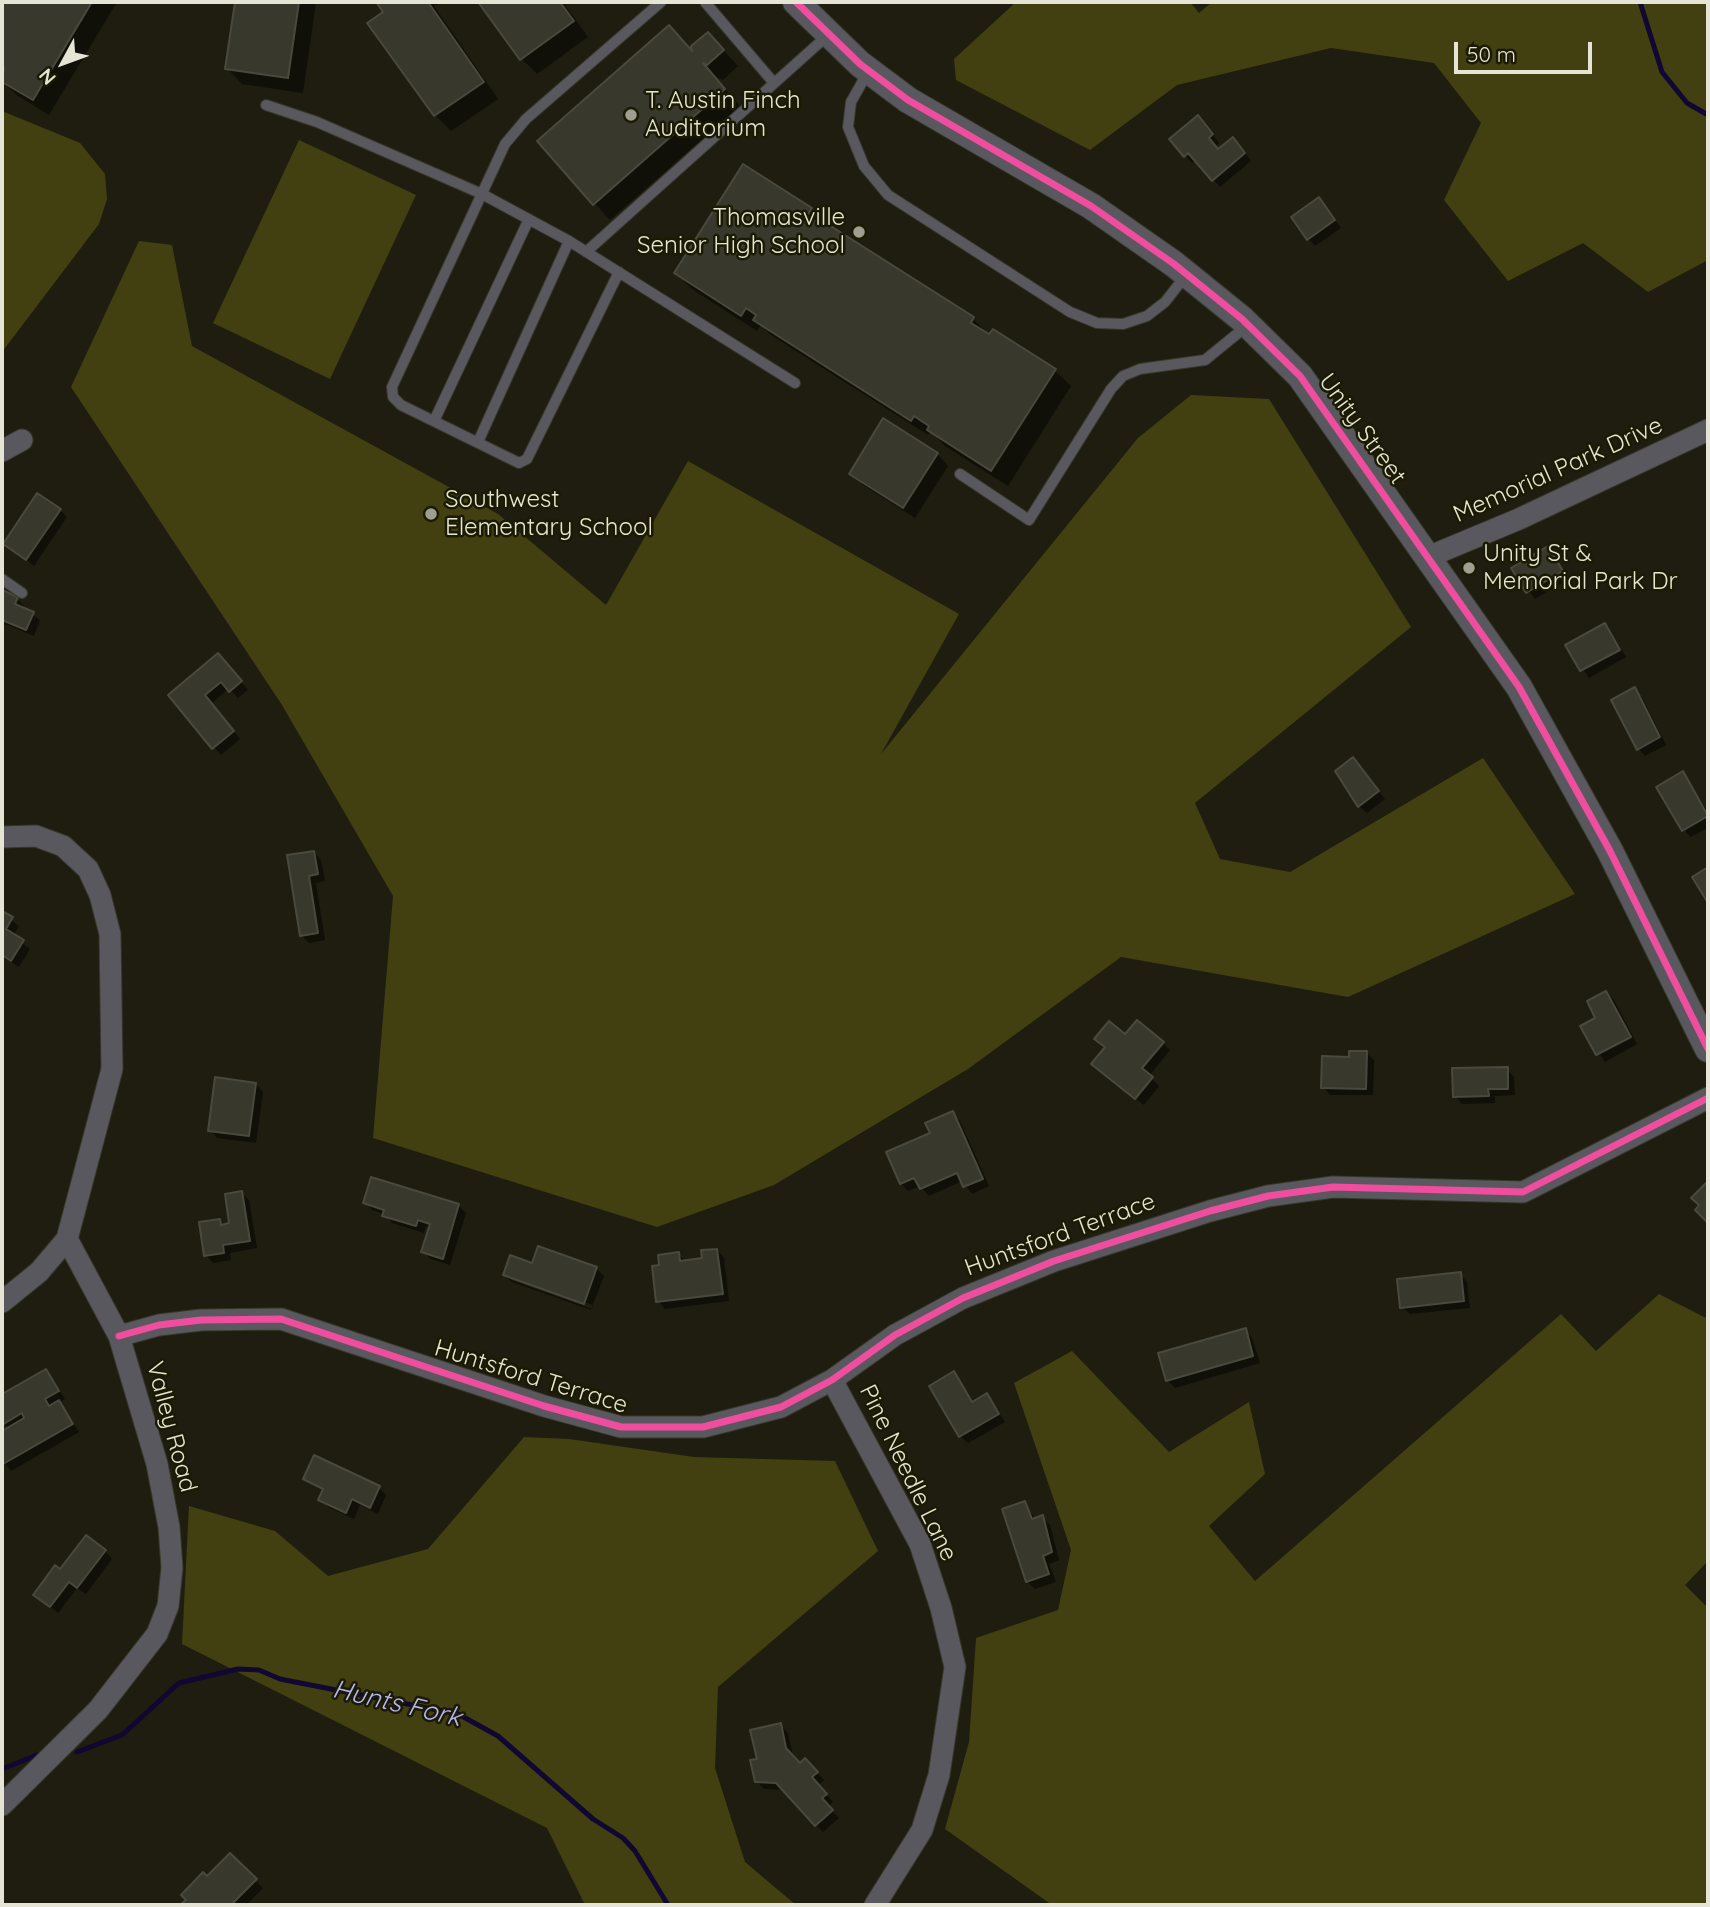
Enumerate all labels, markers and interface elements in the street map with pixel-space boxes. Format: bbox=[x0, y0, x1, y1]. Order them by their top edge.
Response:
north arrow bbox=[28, 28, 98, 98]
scale bar bbox=[1458, 28, 1596, 72]
text: 50 m bbox=[1467, 41, 1516, 67]
text: N bbox=[34, 64, 61, 90]
place label: T. Austin Finch Auditorium bbox=[645, 87, 801, 143]
marker: T. Austin Finch Auditorium bbox=[623, 107, 639, 123]
place label: Thomasville Senior High School bbox=[637, 204, 845, 260]
marker: Thomasville Senior High School bbox=[851, 224, 867, 240]
street label: Unity Street bbox=[1312, 368, 1412, 490]
street label: Memorial Park Drive bbox=[1449, 411, 1667, 529]
place label: Southwest Elementary School bbox=[445, 486, 653, 542]
marker: Southwest Elementary School bbox=[423, 506, 439, 522]
place label: Unity St & Memorial Park Dr bbox=[1483, 540, 1678, 596]
marker: Unity St & Memorial Park Dr bbox=[1461, 560, 1477, 576]
street label: Huntsford Terrace bbox=[961, 1187, 1159, 1283]
street label: Huntsford Terrace bbox=[431, 1334, 631, 1420]
street label: Valley Road bbox=[140, 1358, 202, 1496]
street label: Pine Needle Lane bbox=[853, 1380, 963, 1566]
water label: Hunts Fork bbox=[330, 1674, 464, 1734]

